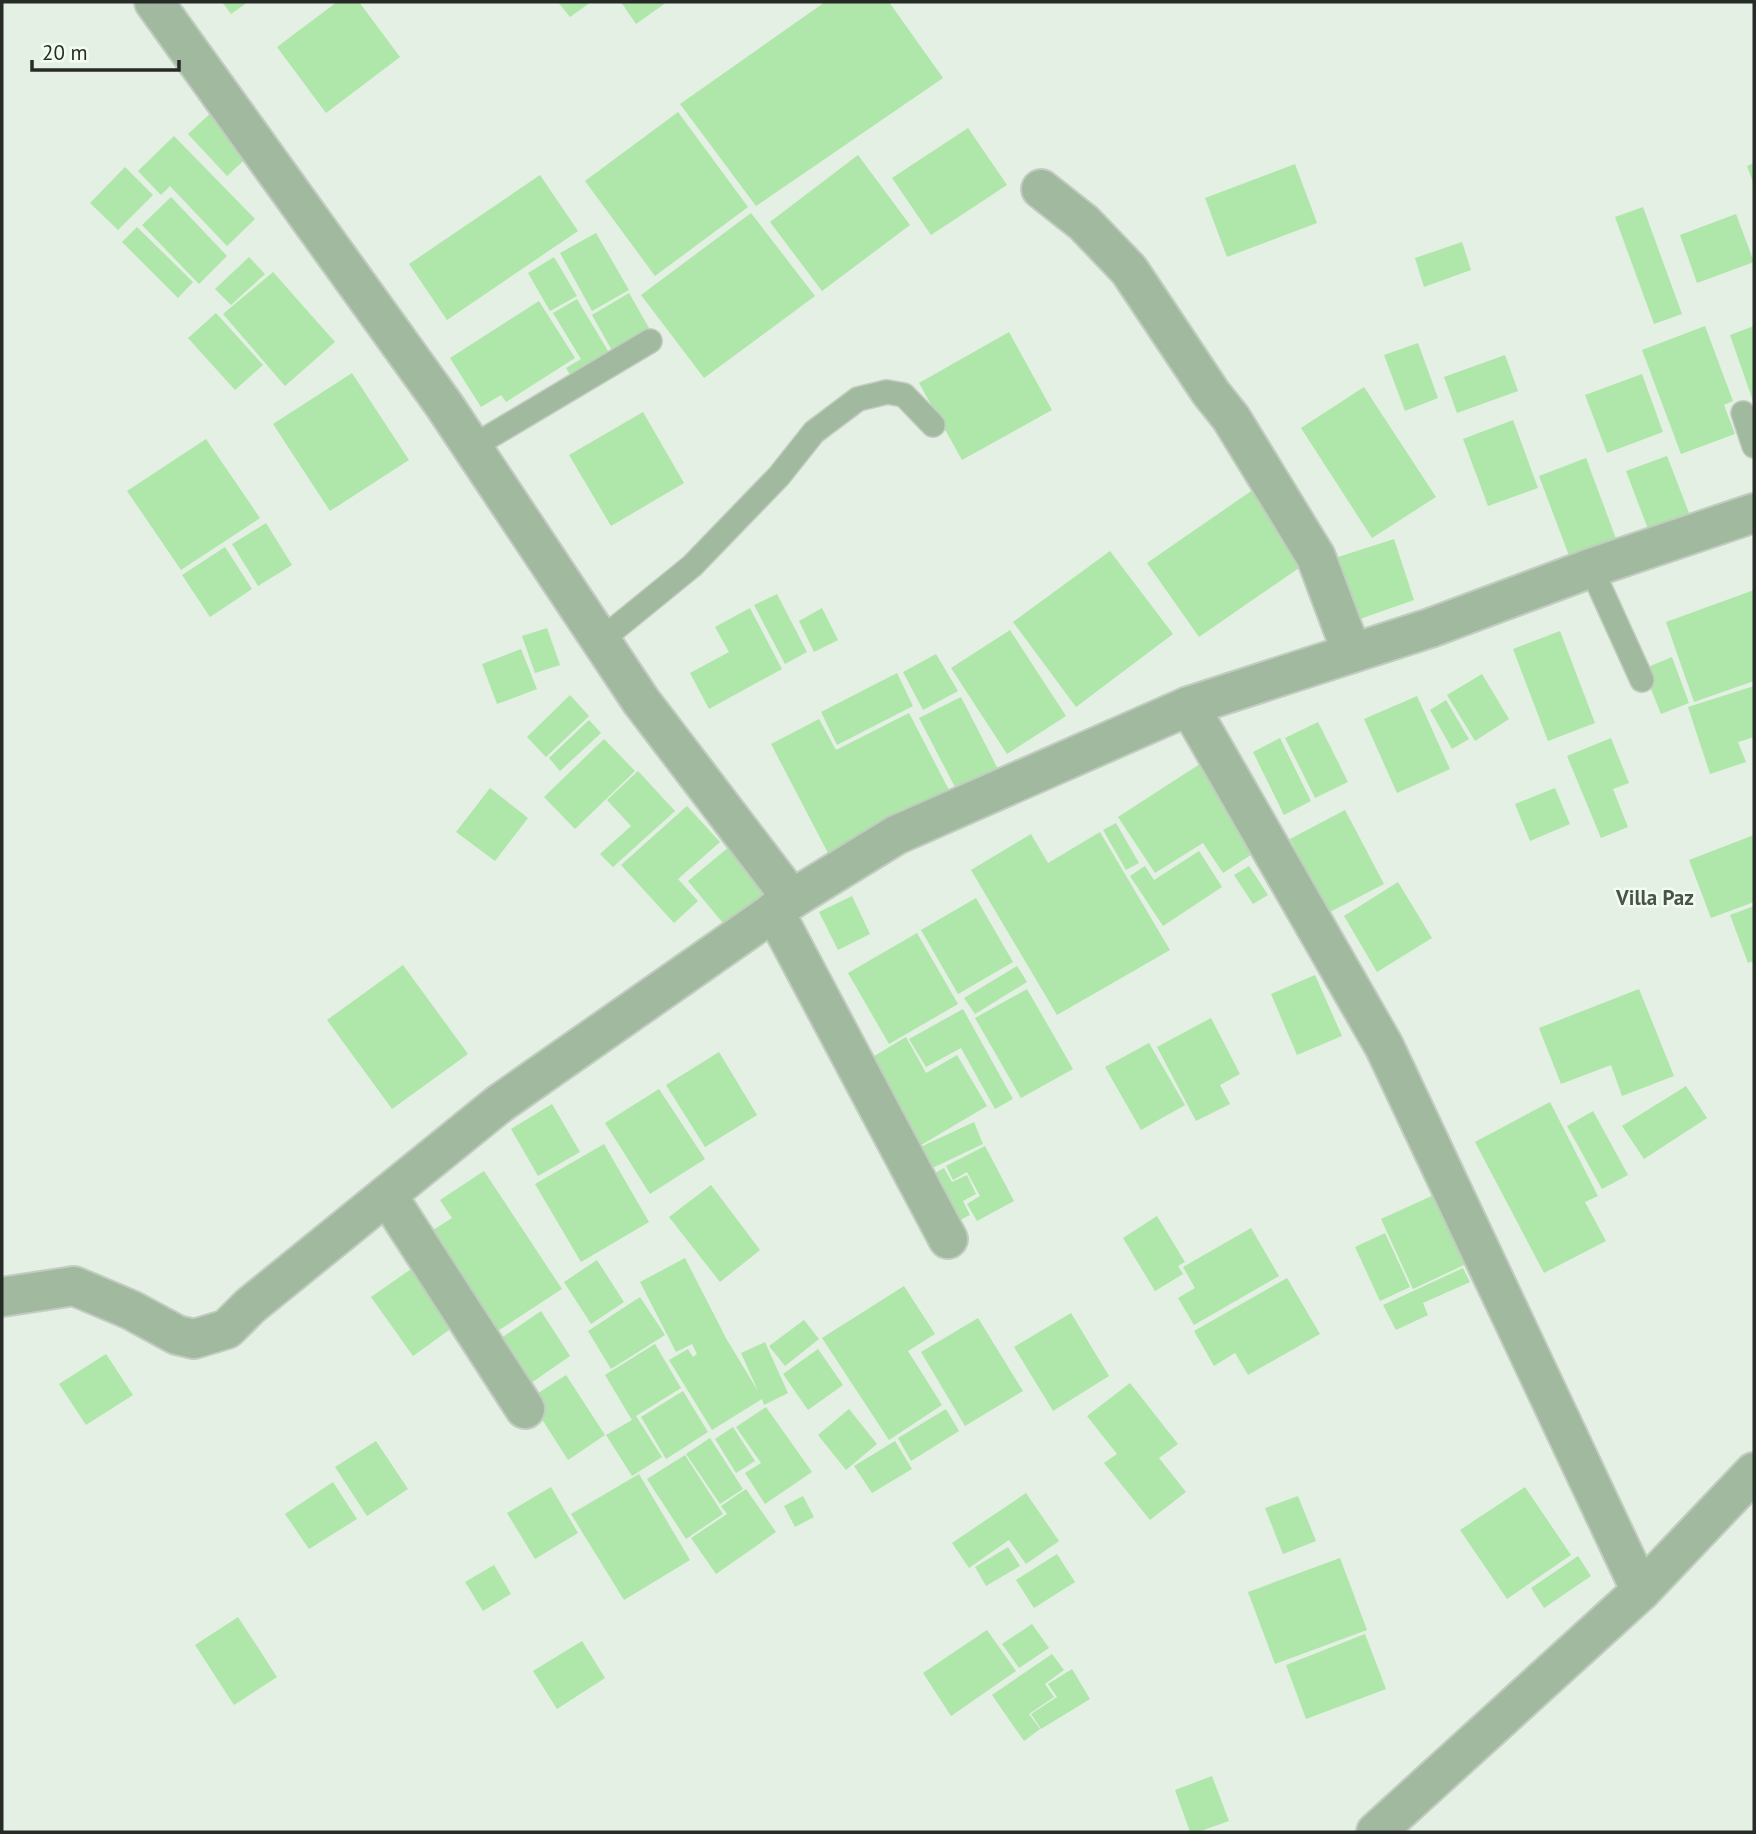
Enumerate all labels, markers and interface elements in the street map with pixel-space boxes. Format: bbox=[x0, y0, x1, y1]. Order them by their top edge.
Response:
scale bar bbox=[32, 28, 178, 72]
text: 20 m bbox=[42, 39, 88, 66]
district label: Villa Paz bbox=[1615, 884, 1694, 911]

